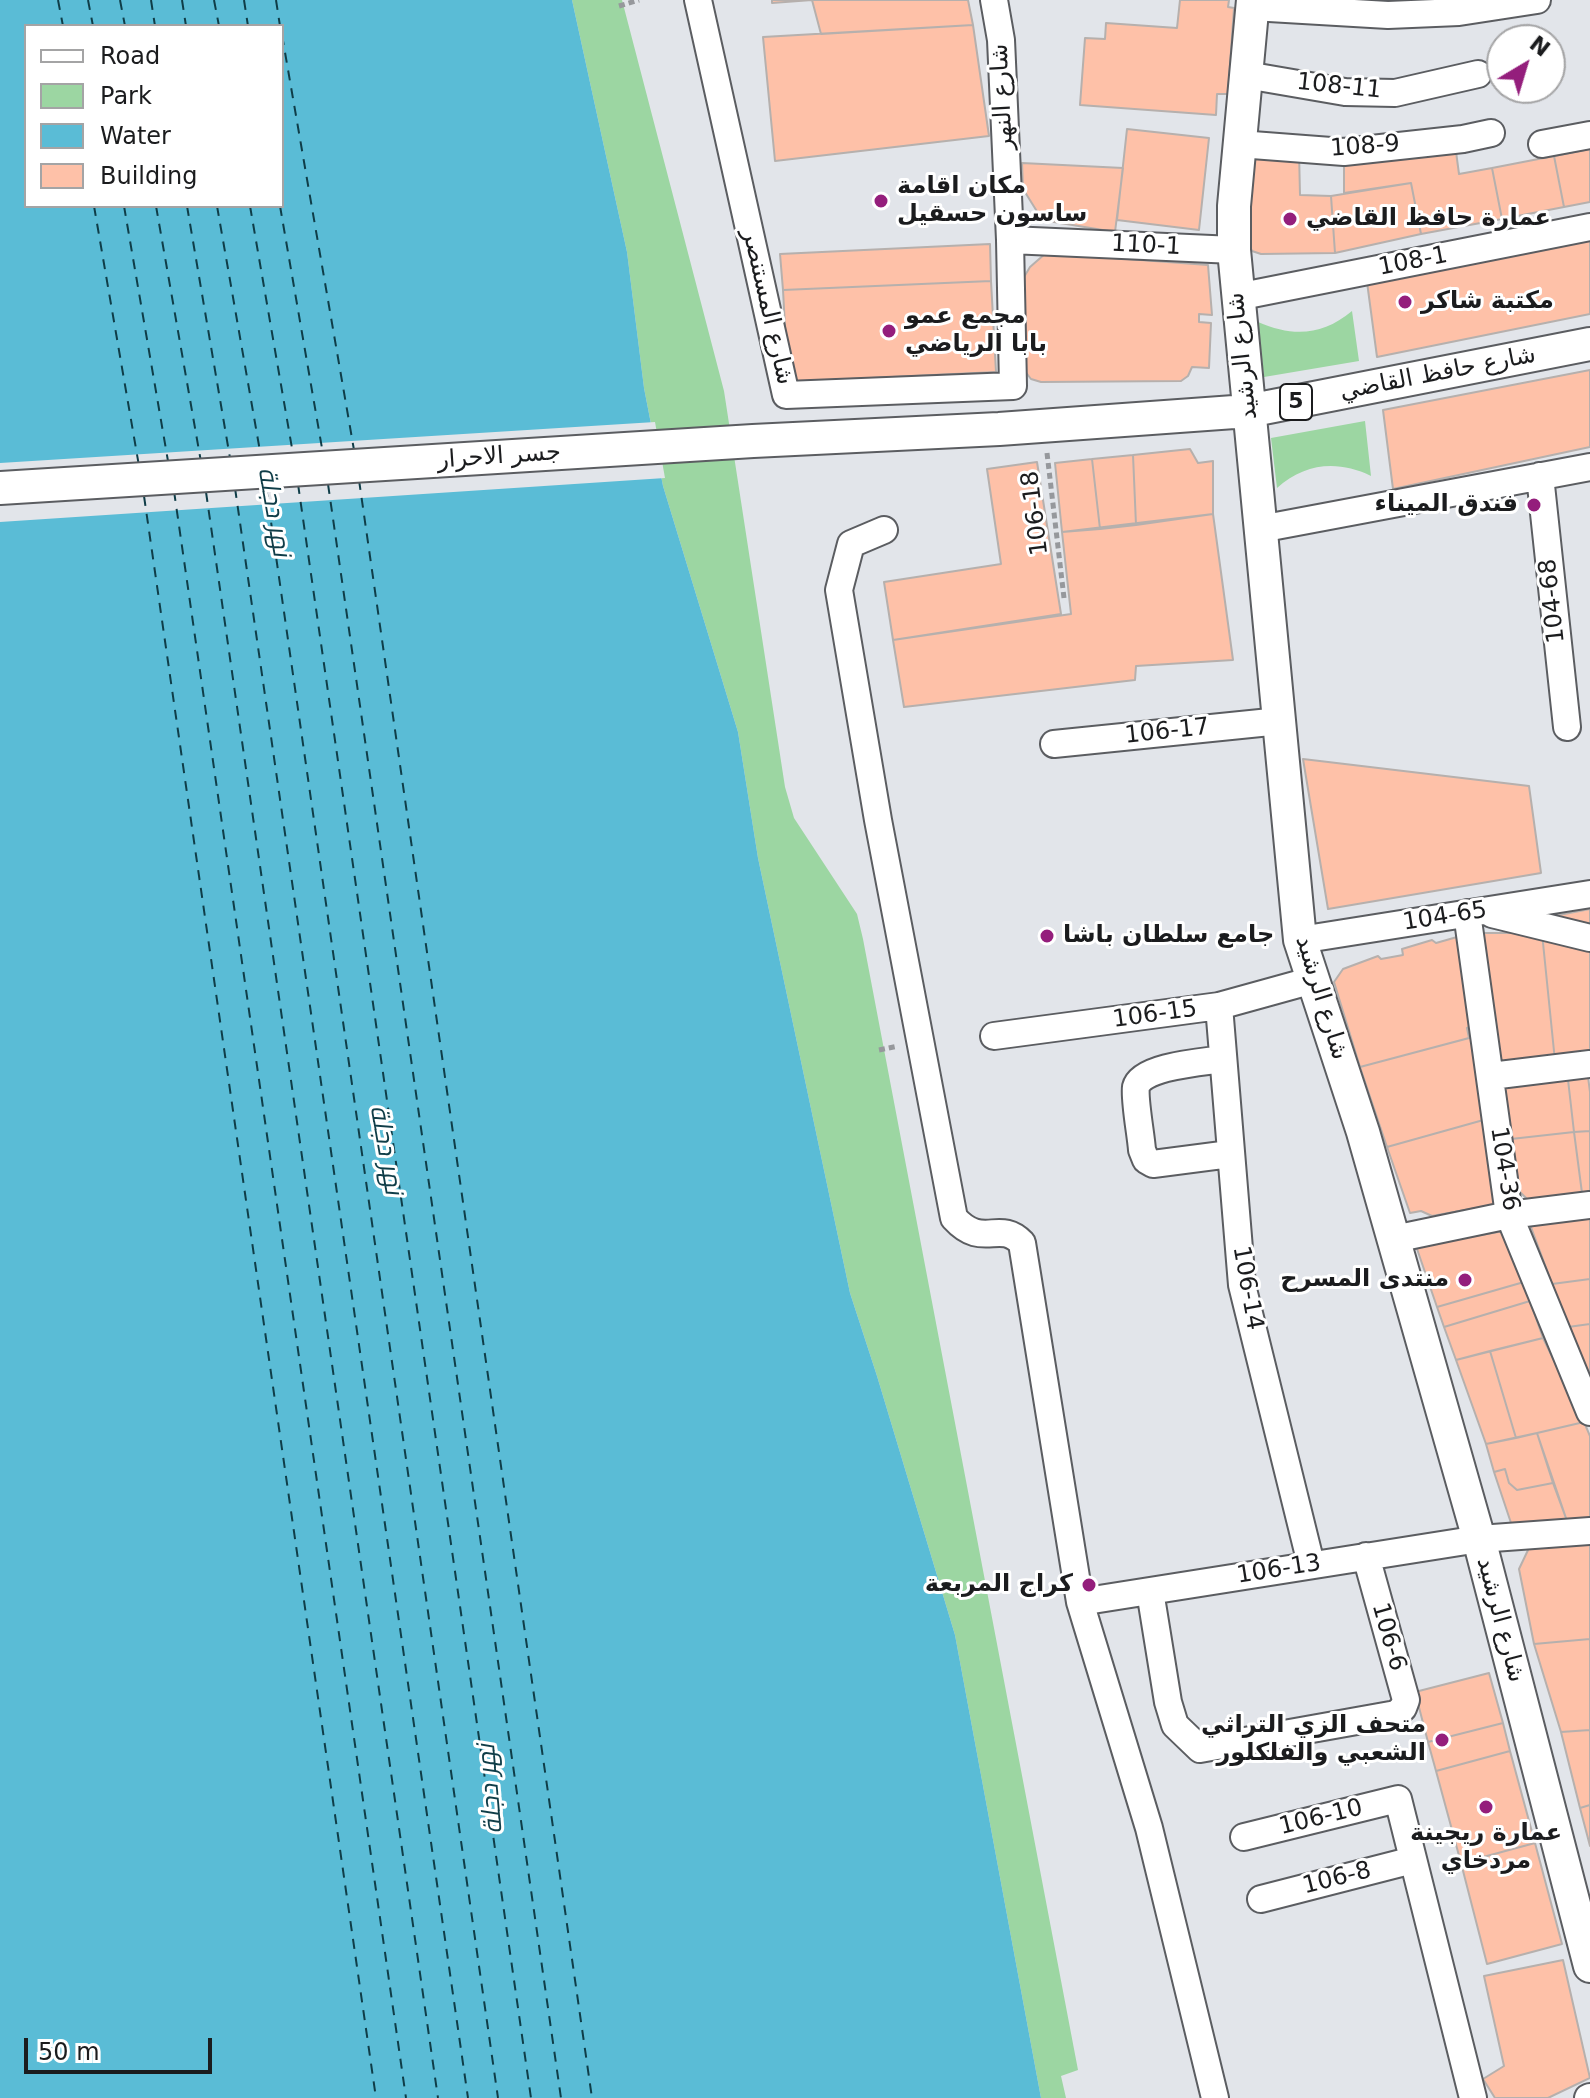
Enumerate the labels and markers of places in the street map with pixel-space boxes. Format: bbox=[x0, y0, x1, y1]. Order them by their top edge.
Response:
place label: مكان اقامة ساسون حسقيل bbox=[897, 173, 1087, 229]
marker: مكان اقامة ساسون حسقيل bbox=[872, 192, 890, 210]
place label: عمارة حافظ القاضي bbox=[1306, 205, 1551, 233]
marker: عمارة حافظ القاضي bbox=[1281, 210, 1299, 228]
place label: مكتبة شاكر bbox=[1421, 288, 1554, 316]
marker: مكتبة شاكر bbox=[1396, 293, 1414, 311]
place label: مجمع عمو بابا الرياضي bbox=[905, 303, 1047, 359]
marker: مجمع عمو بابا الرياضي bbox=[880, 322, 898, 340]
place label: فندق الميناء bbox=[1375, 491, 1518, 519]
marker: فندق الميناء bbox=[1525, 496, 1543, 514]
place label: جامع سلطان باشا bbox=[1063, 922, 1274, 950]
marker: جامع سلطان باشا bbox=[1038, 927, 1056, 945]
place label: منتدى المسرح bbox=[1280, 1266, 1449, 1294]
marker: منتدى المسرح bbox=[1456, 1271, 1474, 1289]
place label: كراج المربعة bbox=[925, 1571, 1073, 1599]
marker: كراج المربعة bbox=[1080, 1576, 1098, 1594]
place label: متحف الزي التراثي الشعبي والفلكلور bbox=[1201, 1712, 1426, 1768]
marker: متحف الزي التراثي الشعبي والفلكلور bbox=[1433, 1731, 1451, 1749]
marker: عمارة ريجينة مردخاي bbox=[1477, 1798, 1495, 1816]
place label: عمارة ريجينة مردخاي bbox=[1410, 1820, 1562, 1876]

